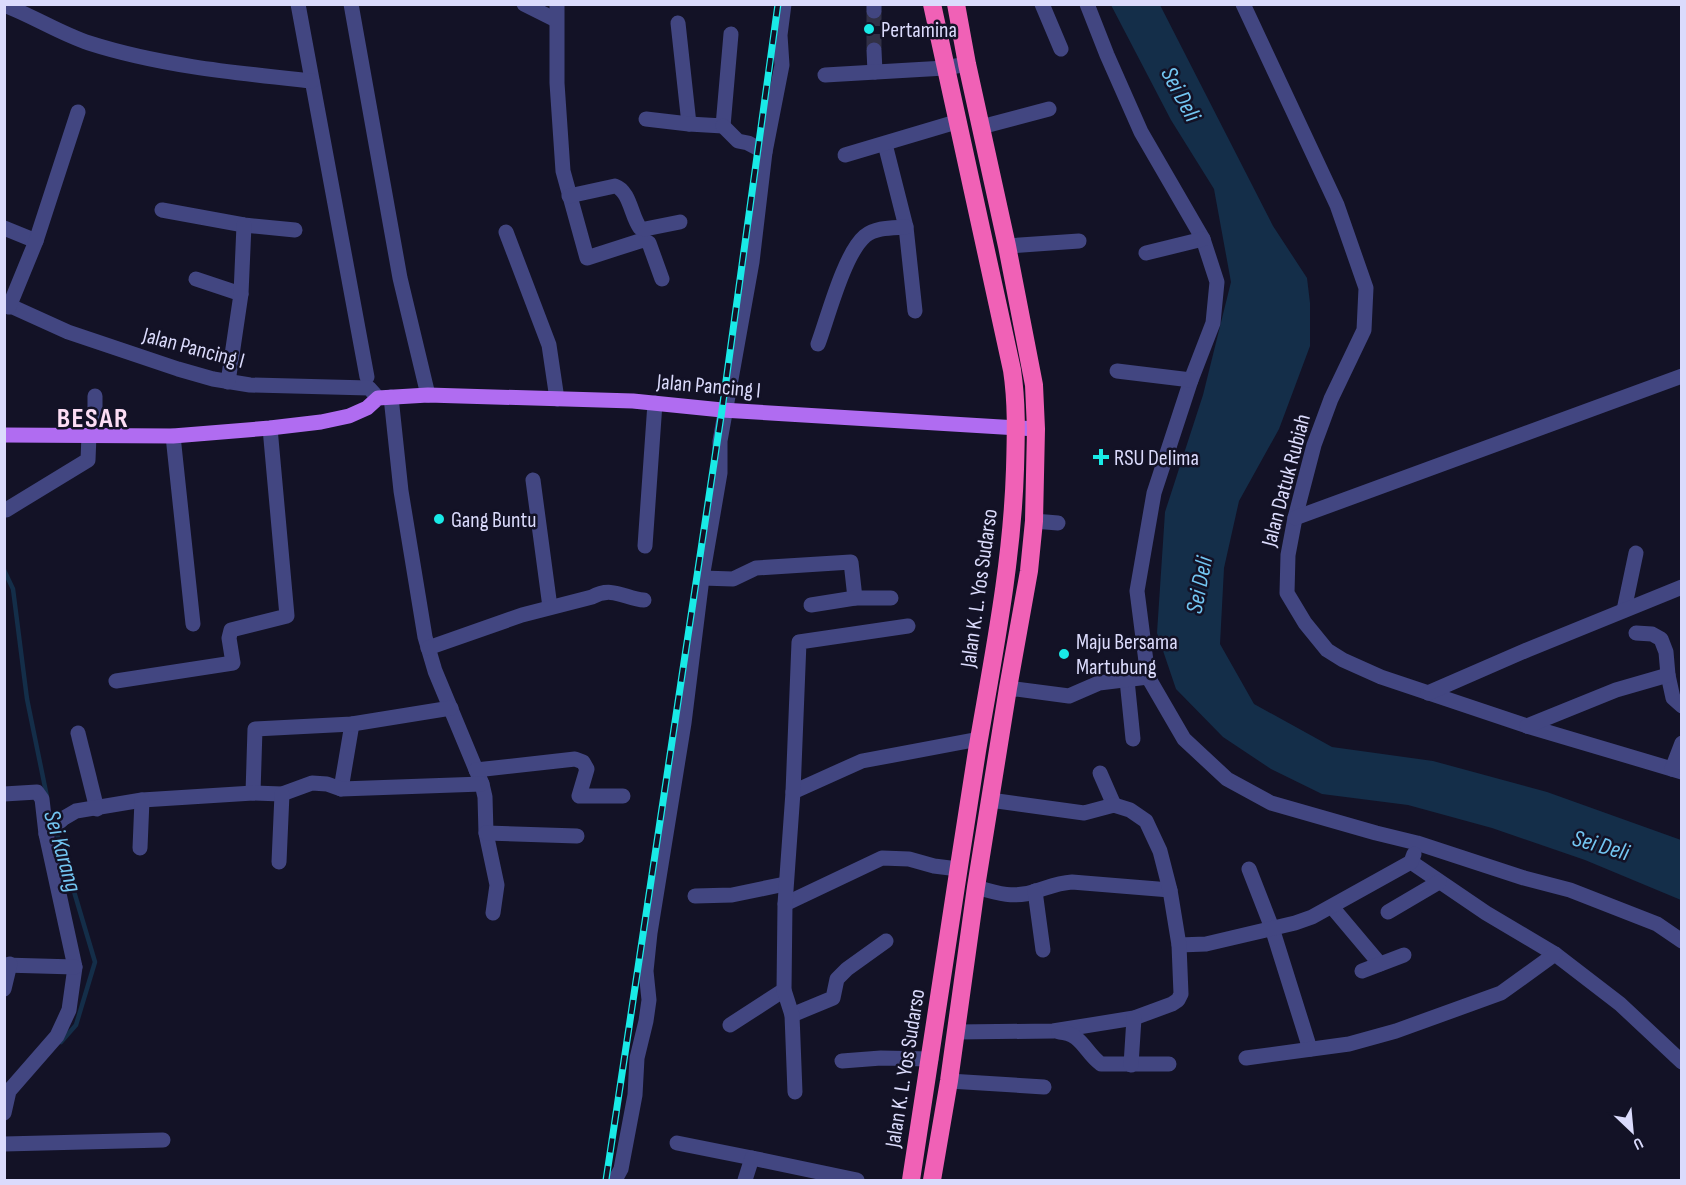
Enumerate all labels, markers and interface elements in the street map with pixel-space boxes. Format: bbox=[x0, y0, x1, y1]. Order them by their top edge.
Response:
place label: Pertamina bbox=[881, 17, 957, 44]
marker: Pertamina bbox=[862, 22, 876, 36]
water label: Sei Deli bbox=[1154, 62, 1207, 127]
street label: Jalan Pancing I bbox=[139, 322, 248, 375]
street label: Jalan Pancing I bbox=[655, 368, 762, 404]
district label: BESAR bbox=[57, 402, 129, 435]
street label: Jalan Datuk Rubiah bbox=[1256, 411, 1317, 550]
place label: RSU Delima bbox=[1114, 445, 1199, 472]
marker: RSU Delima bbox=[1092, 448, 1110, 466]
place label: Gang Buntu bbox=[451, 507, 537, 534]
street label: Jalan K. L. Yos Sudarso bbox=[955, 507, 1004, 670]
marker: Gang Buntu bbox=[432, 512, 446, 526]
water label: Sei Deli bbox=[1180, 553, 1219, 616]
place label: Maju Bersama Martubung bbox=[1076, 629, 1178, 681]
marker: Maju Bersama Martubung bbox=[1057, 647, 1071, 661]
water label: Sei Karang bbox=[37, 807, 88, 895]
water label: Sei Deli bbox=[1569, 824, 1633, 868]
street label: Jalan K. L. Yos Sudarso bbox=[879, 987, 931, 1150]
north arrow bbox=[1602, 1101, 1662, 1161]
text: U bbox=[1630, 1133, 1646, 1154]

